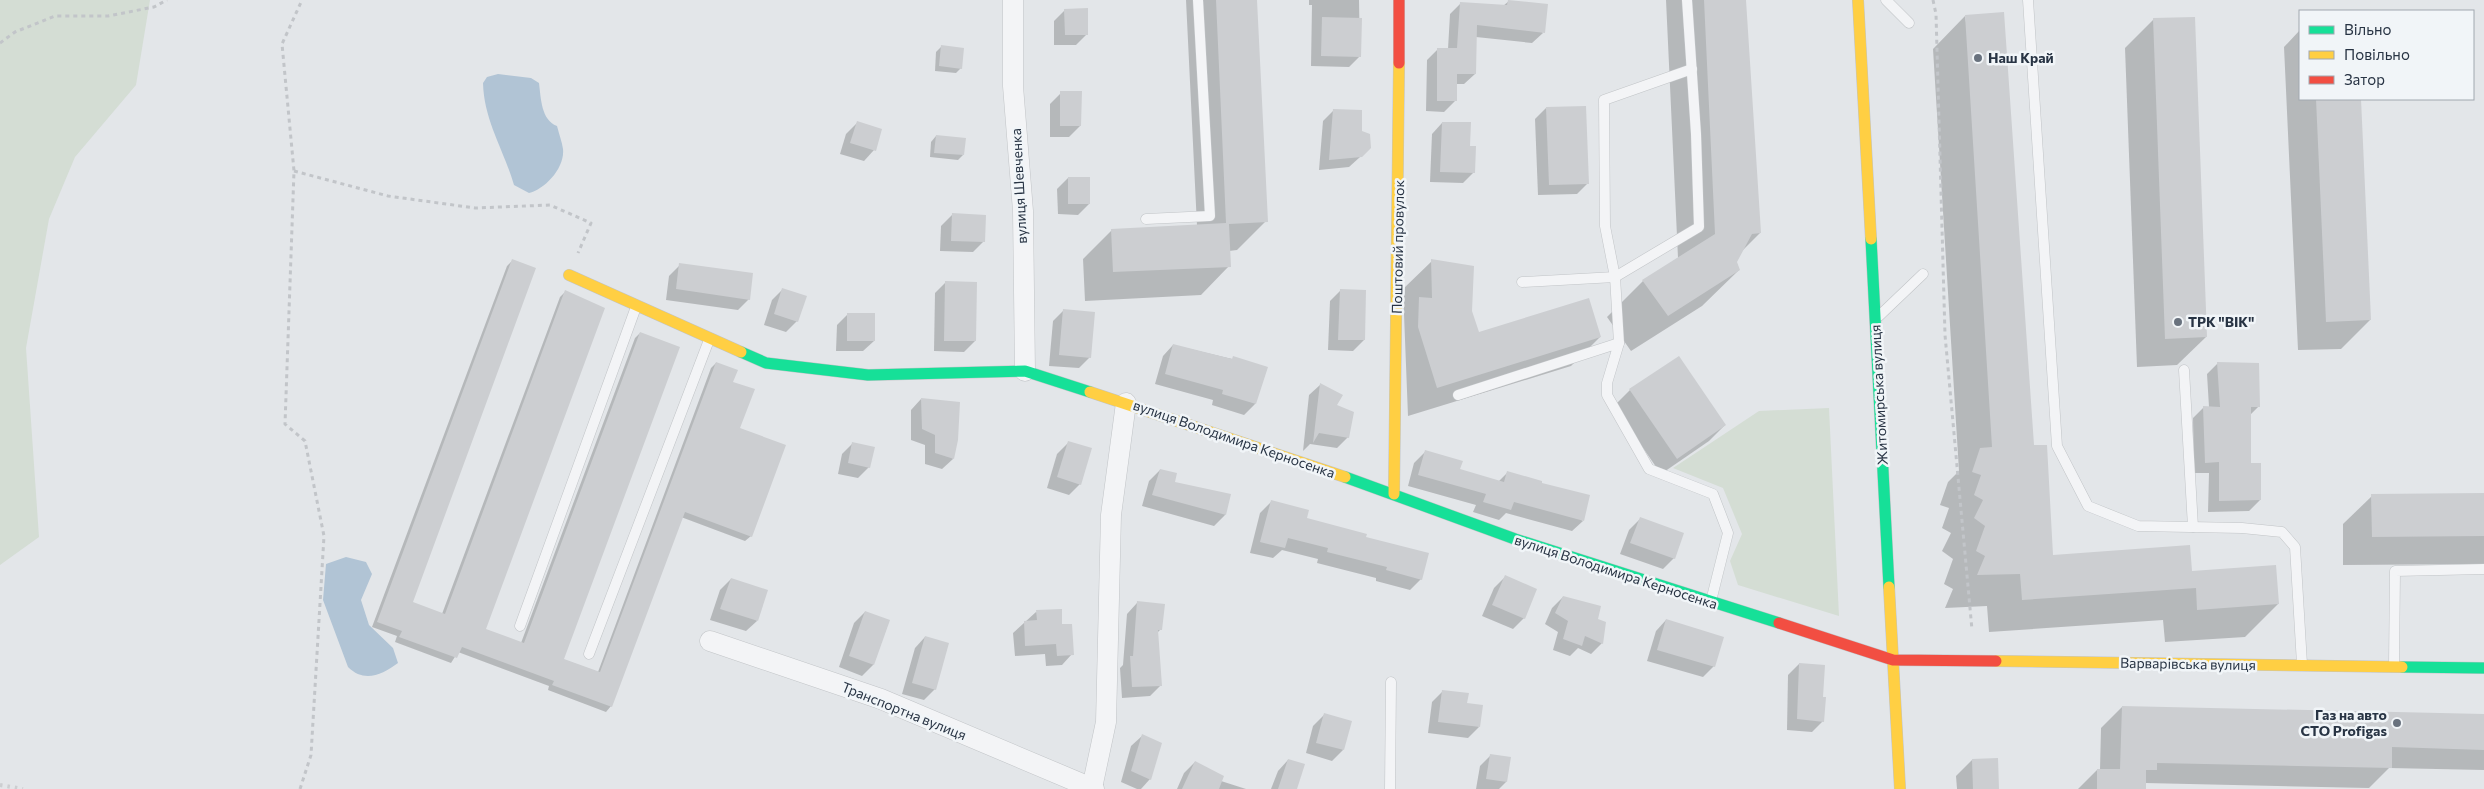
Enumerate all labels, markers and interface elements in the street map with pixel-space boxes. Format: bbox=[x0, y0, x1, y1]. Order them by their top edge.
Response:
legend bbox=[2299, 10, 2474, 100]
text: Вільно bbox=[2344, 20, 2391, 38]
text: Повільно bbox=[2344, 45, 2410, 63]
place label: Наш Край bbox=[1988, 49, 2054, 66]
marker: Наш Край bbox=[1972, 52, 1984, 64]
text: Затор bbox=[2344, 70, 2385, 88]
street label: вулиця Шевченка bbox=[1007, 128, 1030, 244]
street label: Поштовий провулок bbox=[1388, 179, 1407, 314]
place label: ТРК "ВІК" bbox=[2188, 313, 2254, 330]
marker: ТРК "ВІК" bbox=[2172, 316, 2184, 328]
street label: Житомирська вулиця bbox=[1866, 324, 1891, 466]
street label: вулиця Володимира Керносенка bbox=[1131, 396, 1337, 481]
street label: вулиця Володимира Керносенка bbox=[1513, 531, 1720, 612]
street label: Варварівська вулиця bbox=[2120, 654, 2256, 673]
street label: Транспортна вулиця bbox=[839, 678, 969, 743]
place label: Газ на авто СТО Profigas bbox=[2300, 706, 2387, 739]
marker: Газ на авто СТО Profigas bbox=[2391, 717, 2403, 729]

